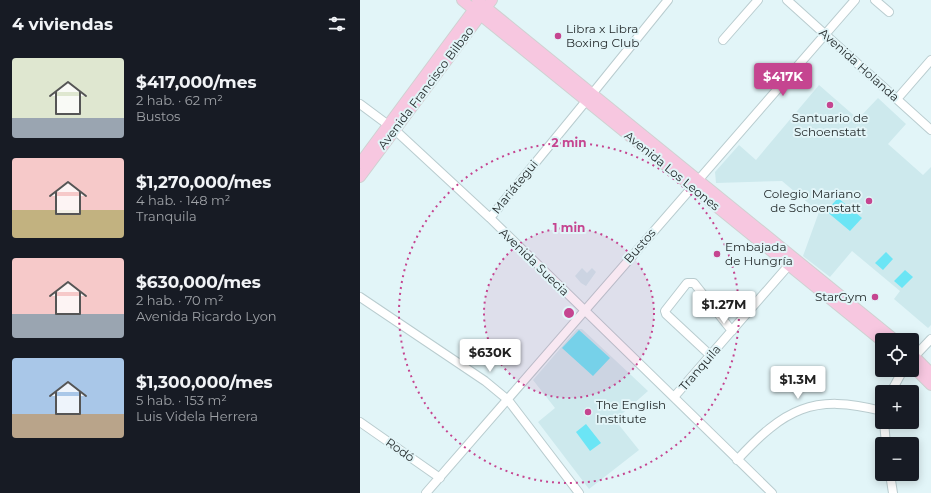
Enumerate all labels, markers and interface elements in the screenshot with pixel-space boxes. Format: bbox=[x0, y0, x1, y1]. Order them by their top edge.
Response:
icon: filters bbox=[326, 13, 348, 35]
text: 4 viviendas bbox=[12, 14, 113, 34]
place label: Libra x Libra Boxing Club bbox=[566, 21, 639, 50]
street label: Avenida Francisco Bilbao bbox=[375, 23, 477, 152]
street label: Avenida Holanda bbox=[816, 25, 902, 104]
marker: Libra x Libra Boxing Club bbox=[553, 31, 563, 41]
pin: $417K bbox=[755, 63, 811, 97]
text: $417K bbox=[763, 68, 803, 84]
text: $417,000/mes bbox=[136, 72, 256, 92]
icon: home bbox=[44, 74, 92, 122]
text: 2 hab. · 62 m² bbox=[136, 92, 223, 108]
marker: Santuario de Schoenstatt bbox=[825, 100, 835, 110]
text: Bustos bbox=[136, 108, 180, 124]
place label: Santuario de Schoenstatt bbox=[792, 110, 868, 139]
street label: Avenida Los Leones bbox=[622, 128, 723, 214]
text: 2 min bbox=[552, 135, 586, 150]
street label: Mariátegui bbox=[488, 157, 541, 217]
text: $1,270,000/mes bbox=[136, 172, 271, 192]
icon: home bbox=[44, 174, 92, 222]
place label: Colegio Mariano de Schoenstatt bbox=[763, 186, 861, 215]
text: 4 hab. · 148 m² bbox=[136, 192, 230, 208]
marker: Colegio Mariano de Schoenstatt bbox=[864, 196, 874, 206]
text: Tranquila bbox=[136, 208, 197, 224]
text: 1 min bbox=[553, 220, 585, 235]
street label: Avenida Suecia bbox=[496, 225, 572, 299]
street label: Bustos bbox=[621, 225, 659, 266]
place label: Embajada de Hungría bbox=[725, 239, 793, 268]
marker: Embajada de Hungría bbox=[712, 249, 722, 259]
text: $630,000/mes bbox=[136, 272, 261, 292]
icon: home bbox=[44, 274, 92, 322]
place label: StarGym bbox=[815, 289, 867, 304]
pin: $1.27M bbox=[691, 291, 757, 325]
text: 2 hab. · 70 m² bbox=[136, 292, 224, 308]
marker: StarGym bbox=[870, 292, 880, 302]
text: $1.27M bbox=[702, 296, 746, 312]
centre of rings bbox=[562, 306, 576, 320]
text: Avenida Ricardo Lyon bbox=[136, 308, 277, 324]
map controls bbox=[875, 333, 919, 481]
button: locate bbox=[875, 333, 919, 377]
pin: $630K bbox=[462, 339, 518, 373]
street label: Tranquila bbox=[676, 342, 724, 394]
text: $630K bbox=[469, 344, 511, 360]
pin: $1.3M bbox=[770, 366, 826, 400]
text: $1.3M bbox=[780, 371, 816, 387]
text: $1,300,000/mes bbox=[136, 372, 273, 392]
icon: home bbox=[44, 374, 92, 422]
button: + bbox=[875, 385, 919, 429]
text: 5 hab. · 153 m² bbox=[136, 392, 227, 408]
place label: The English Institute bbox=[596, 397, 666, 426]
marker: The English Institute bbox=[583, 407, 593, 417]
text: Luis Videla Herrera bbox=[136, 408, 258, 424]
street label: Rodó bbox=[383, 434, 418, 465]
button: − bbox=[875, 437, 919, 481]

